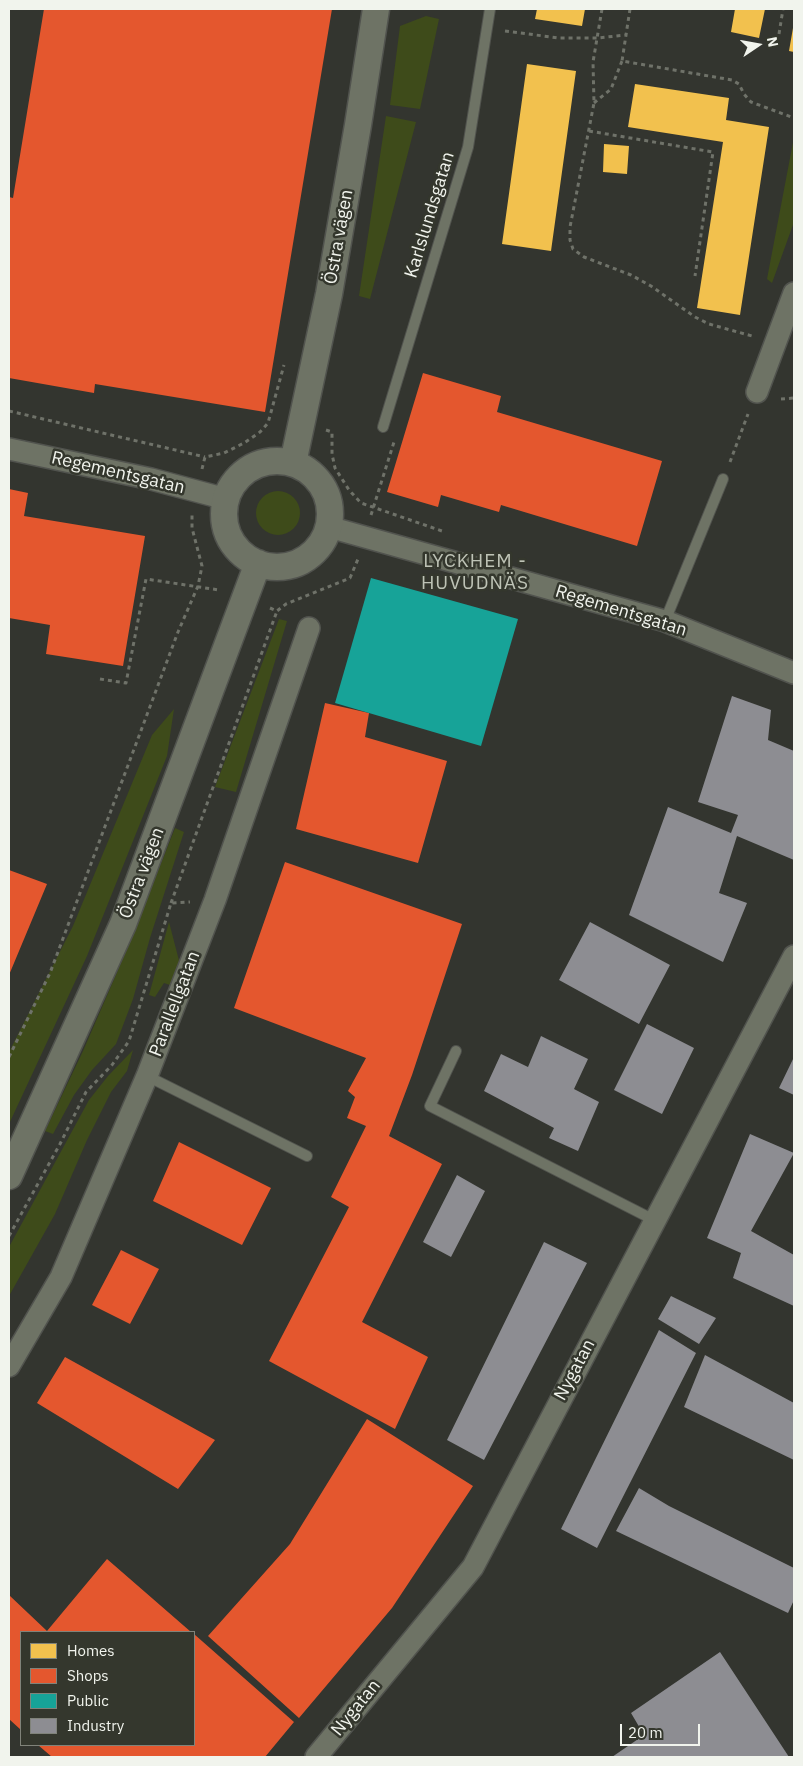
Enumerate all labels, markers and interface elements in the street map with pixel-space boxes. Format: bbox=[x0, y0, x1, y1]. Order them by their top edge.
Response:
north arrow bbox=[733, 20, 783, 70]
text: N bbox=[763, 35, 783, 49]
street label: Karlslundsgatan bbox=[401, 149, 459, 281]
street label: Östra vägen bbox=[320, 188, 358, 286]
street label: Regementsgatan bbox=[49, 447, 187, 499]
district label: LYCKHEM - HUVUDNÄS bbox=[420, 551, 530, 595]
street label: Regementsgatan bbox=[553, 581, 689, 641]
street label: Östra vägen bbox=[115, 824, 169, 922]
street label: Parallellgatan bbox=[145, 948, 205, 1060]
street label: Nygatan bbox=[550, 1336, 600, 1404]
legend bbox=[20, 1631, 195, 1746]
text: Homes bbox=[67, 1641, 115, 1660]
text: Shops bbox=[67, 1666, 109, 1685]
street label: Nygatan bbox=[327, 1675, 385, 1741]
text: Public bbox=[67, 1691, 109, 1710]
scale bar bbox=[623, 1714, 703, 1746]
text: Industry bbox=[67, 1716, 124, 1735]
text: 20 m bbox=[628, 1723, 663, 1742]

